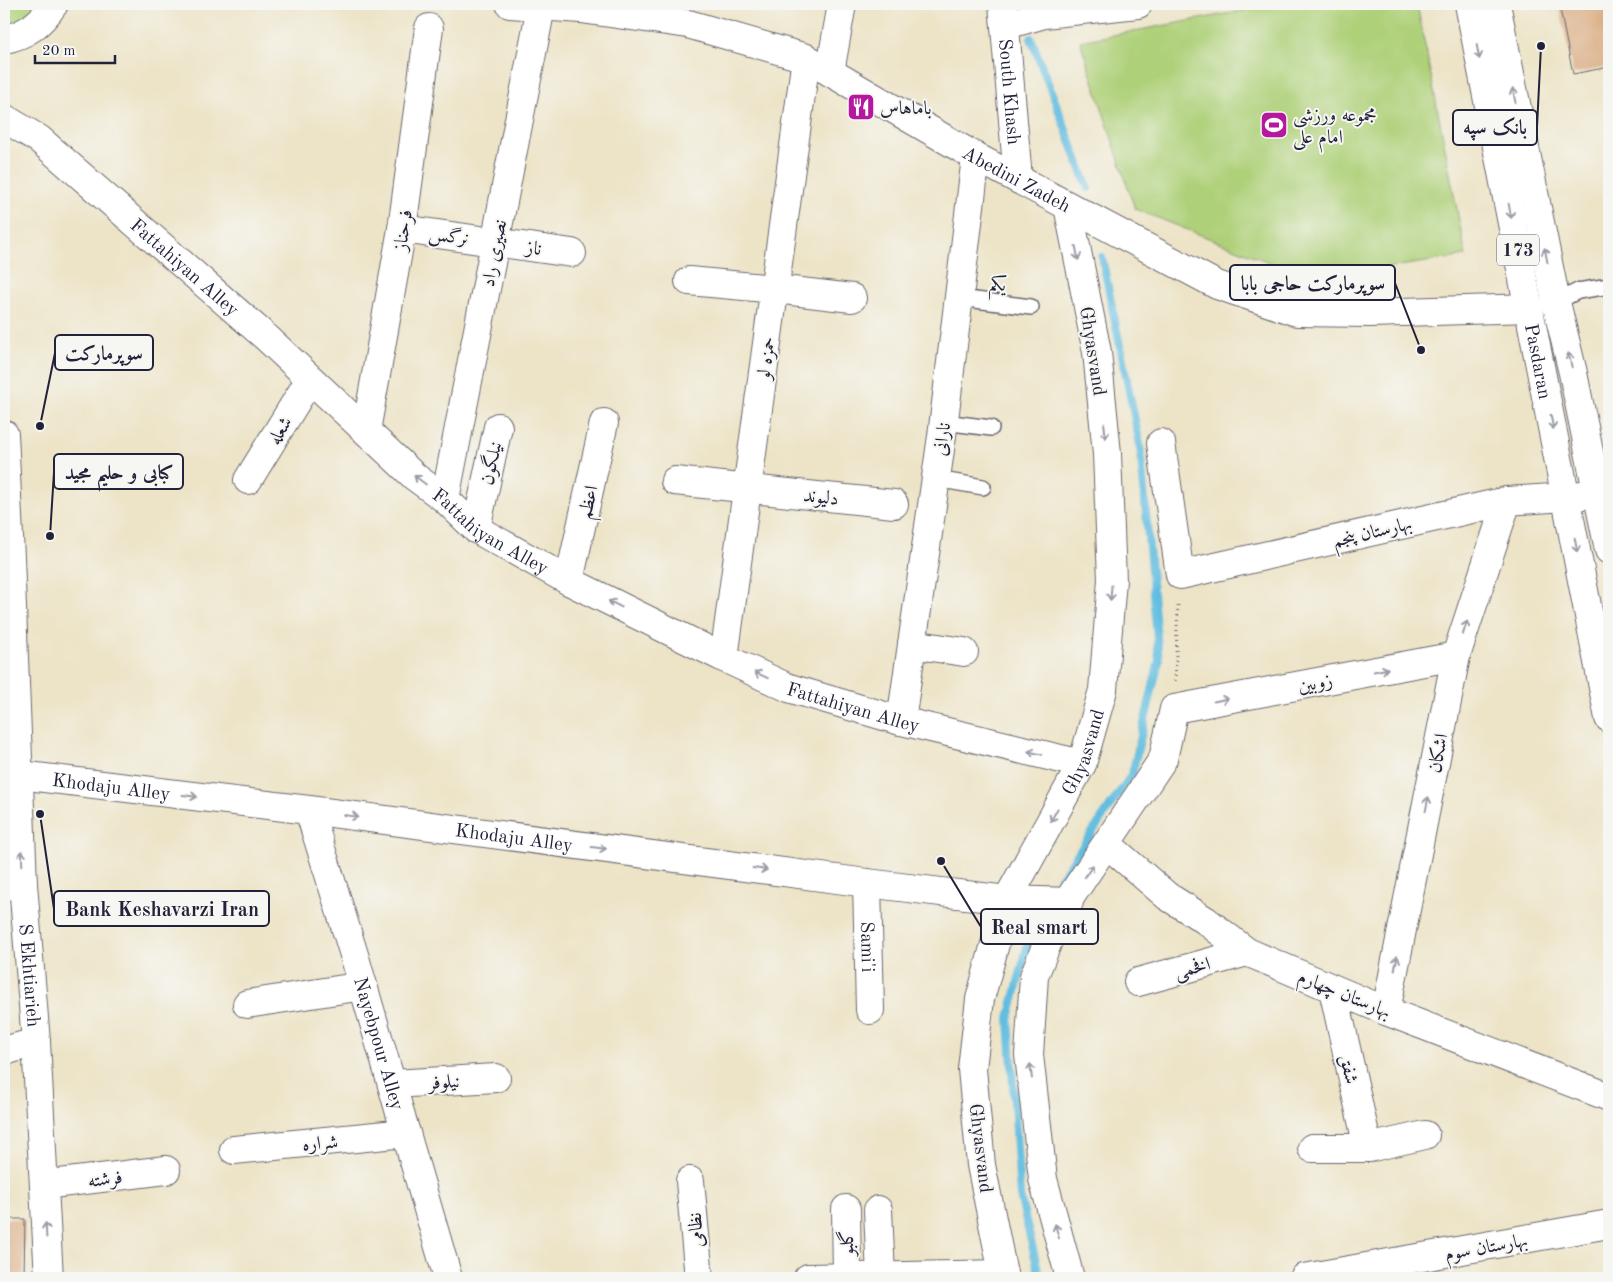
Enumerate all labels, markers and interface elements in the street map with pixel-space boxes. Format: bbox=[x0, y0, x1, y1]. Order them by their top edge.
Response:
scale bar bbox=[35, 32, 115, 64]
street label: South Khash bbox=[994, 38, 1022, 146]
one-way arrow bbox=[1474, 43, 1484, 59]
text: 20 m bbox=[42, 44, 76, 59]
one-way arrow bbox=[1509, 88, 1518, 104]
restaurant icon: باماهاس bbox=[846, 92, 876, 122]
place label: باماهاس bbox=[880, 100, 932, 119]
place label: مجموعه ورزشی امام علی bbox=[1293, 107, 1377, 153]
sports icon: مجموعه ورزشی امام علی bbox=[1259, 110, 1289, 140]
callout: بانک سپه bbox=[1453, 110, 1537, 145]
text: بانک سپه bbox=[1463, 116, 1527, 141]
street label: Abedini Zadeh bbox=[958, 144, 1073, 217]
one-way arrow bbox=[1506, 202, 1516, 218]
street label: فرحناز bbox=[392, 209, 418, 254]
street label: Fattahiyan Alley bbox=[126, 216, 242, 321]
street label: نصیری راد bbox=[480, 218, 511, 289]
street label: نرگس bbox=[427, 222, 470, 251]
road number: 173 bbox=[1497, 234, 1539, 266]
street label: ناز bbox=[522, 239, 543, 260]
one-way arrow bbox=[1073, 245, 1083, 261]
one-way arrow bbox=[1541, 247, 1550, 263]
callout: سوپرمارکت حاجی بابا bbox=[1230, 265, 1395, 300]
street label: یکم bbox=[987, 273, 1009, 302]
text: سوپرمارکت حاجی بابا bbox=[1241, 274, 1385, 297]
street label: Ghyasvand bbox=[1075, 305, 1108, 397]
street label: Pasdaran bbox=[1520, 322, 1553, 401]
callout: سوپرمارکت bbox=[55, 335, 153, 370]
street label: حمزه لو bbox=[755, 336, 781, 383]
text: سوپرمارکت bbox=[65, 344, 143, 367]
one-way arrow bbox=[1565, 352, 1574, 368]
one-way arrow bbox=[1547, 413, 1557, 429]
street label: شعله bbox=[266, 414, 297, 449]
street label: نارانی bbox=[932, 421, 955, 457]
one-way arrow bbox=[1100, 423, 1110, 439]
street label: نیلگون bbox=[474, 439, 507, 487]
callout: کبابی و حلیم مجید bbox=[54, 454, 183, 489]
text: کبابی و حلیم مجید bbox=[64, 463, 174, 492]
one-way arrow bbox=[413, 475, 427, 485]
street label: اعظم bbox=[576, 484, 609, 523]
street label: Fattahiyan Alley bbox=[428, 486, 551, 579]
street label: دلیوند bbox=[802, 487, 839, 511]
street label: بهارستان پنجم bbox=[1331, 515, 1416, 559]
one-way arrow bbox=[1571, 536, 1581, 552]
one-way arrow bbox=[1106, 585, 1115, 601]
one-way arrow bbox=[608, 599, 623, 608]
one-way arrow bbox=[1461, 620, 1470, 636]
one-way arrow bbox=[1373, 664, 1389, 674]
one-way arrow bbox=[754, 670, 769, 680]
street label: زوبین bbox=[1297, 672, 1334, 697]
street label: Fattahiyan Alley bbox=[784, 681, 921, 737]
one-way arrow bbox=[1213, 694, 1229, 704]
street label: Ghyasvand bbox=[1060, 707, 1109, 799]
street label: اشکان bbox=[1424, 732, 1453, 775]
one-way arrow bbox=[1027, 748, 1043, 757]
street label: Khodaju Alley bbox=[51, 772, 171, 805]
one-way arrow bbox=[181, 791, 197, 801]
one-way arrow bbox=[1423, 796, 1432, 812]
one-way arrow bbox=[1049, 808, 1059, 823]
one-way arrow bbox=[343, 811, 359, 821]
street label: Khodaju Alley bbox=[454, 822, 574, 856]
one-way arrow bbox=[590, 843, 606, 853]
one-way arrow bbox=[18, 850, 27, 866]
one-way arrow bbox=[1085, 864, 1095, 878]
one-way arrow bbox=[751, 865, 767, 875]
callout: Bank Keshavarzi Iran bbox=[54, 891, 269, 926]
text: Bank Keshavarzi Iran bbox=[65, 901, 259, 921]
callout: Real smart bbox=[981, 909, 1098, 944]
text: Real smart bbox=[991, 919, 1087, 939]
street label: Sami'i bbox=[856, 921, 876, 973]
street label: S Ekhtiarieh bbox=[14, 923, 42, 1028]
street label: افخمی bbox=[1172, 954, 1213, 985]
one-way arrow bbox=[1391, 955, 1401, 971]
street label: بهارستان چهارم bbox=[1293, 968, 1393, 1027]
street label: Nayebpour Alley bbox=[349, 975, 406, 1113]
street label: شفق bbox=[1334, 1053, 1360, 1086]
one-way arrow bbox=[1026, 1063, 1036, 1079]
street label: نیلوفر bbox=[426, 1073, 461, 1095]
street label: Ghyasvand bbox=[965, 1102, 994, 1194]
street label: شراره bbox=[302, 1133, 339, 1157]
street label: فرشته bbox=[87, 1169, 124, 1193]
street label: نظامی bbox=[687, 1212, 708, 1248]
one-way arrow bbox=[42, 1222, 51, 1238]
one-way arrow bbox=[1052, 1224, 1061, 1240]
street label: گلبو bbox=[835, 1230, 859, 1258]
street label: بهارستان سوم bbox=[1443, 1232, 1530, 1270]

